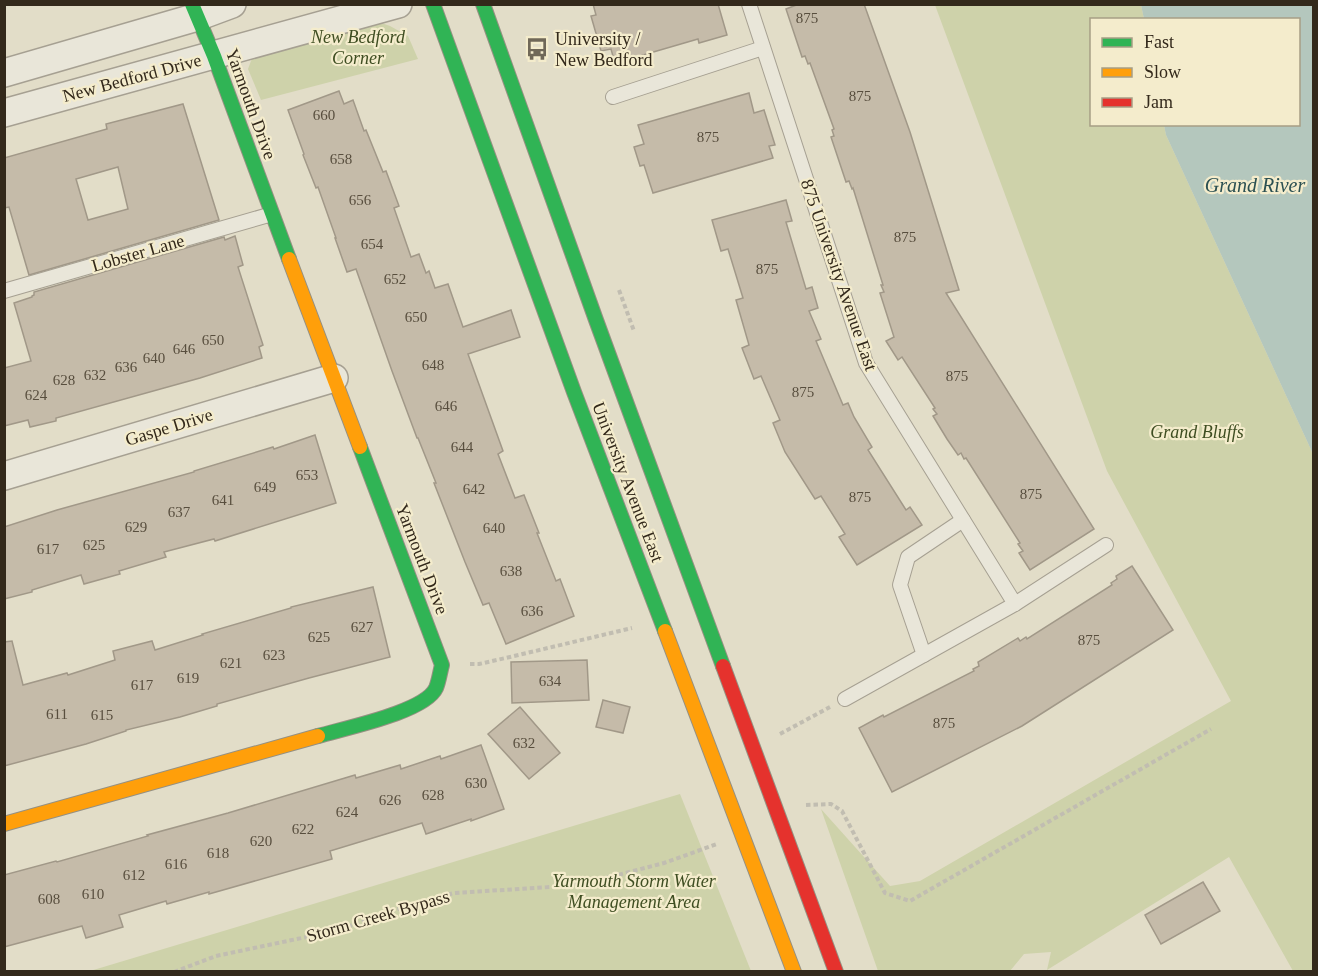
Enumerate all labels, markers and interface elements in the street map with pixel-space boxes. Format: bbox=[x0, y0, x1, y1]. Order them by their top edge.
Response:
house number: 875 bbox=[796, 10, 818, 26]
legend bbox=[1090, 18, 1300, 126]
park label: New Bedford Corner bbox=[310, 27, 406, 68]
place label: University / New Bedford bbox=[555, 29, 652, 70]
text: Fast bbox=[1144, 32, 1174, 52]
bus stop icon: University / New Bedford bbox=[524, 36, 550, 62]
street label: Yarmouth Drive bbox=[222, 46, 280, 162]
street label: New Bedford Drive bbox=[60, 50, 204, 106]
text: Slow bbox=[1144, 62, 1181, 82]
house number: 875 bbox=[849, 88, 871, 104]
text: Jam bbox=[1144, 92, 1173, 112]
house number: 660 bbox=[313, 107, 335, 123]
house number: 875 bbox=[697, 129, 719, 145]
house number: 658 bbox=[330, 151, 352, 167]
water label: Grand River bbox=[1205, 174, 1305, 196]
street label: 875 University Avenue East bbox=[797, 177, 881, 373]
house number: 656 bbox=[349, 192, 372, 208]
house number: 875 bbox=[894, 229, 916, 245]
street label: Lobster Lane bbox=[89, 230, 187, 276]
house number: 654 bbox=[361, 236, 384, 252]
house number: 875 bbox=[756, 261, 778, 277]
house number: 652 bbox=[384, 271, 406, 287]
house number: 650 bbox=[405, 309, 427, 325]
house number: 650 bbox=[202, 332, 224, 348]
house number: 646 bbox=[173, 341, 196, 357]
house number: 640 bbox=[143, 350, 165, 366]
house number: 648 bbox=[422, 357, 444, 373]
house number: 636 bbox=[115, 359, 138, 375]
house number: 632 bbox=[84, 367, 106, 383]
house number: 875 bbox=[946, 368, 968, 384]
house number: 628 bbox=[53, 372, 75, 388]
house number: 875 bbox=[792, 384, 814, 400]
house number: 624 bbox=[25, 387, 48, 403]
house number: 646 bbox=[435, 398, 458, 414]
street label: University Avenue East bbox=[588, 399, 668, 565]
street label: Gaspe Drive bbox=[123, 404, 215, 450]
park label: Grand Bluffs bbox=[1150, 422, 1244, 442]
house number: 644 bbox=[451, 439, 474, 455]
house number: 653 bbox=[296, 467, 318, 483]
house number: 649 bbox=[254, 479, 276, 495]
house number: 642 bbox=[463, 481, 485, 497]
house number: 875 bbox=[1020, 486, 1042, 502]
house number: 875 bbox=[849, 489, 871, 505]
house number: 641 bbox=[212, 492, 234, 508]
street label: Yarmouth Drive bbox=[392, 501, 452, 617]
house number: 637 bbox=[168, 504, 191, 520]
house number: 629 bbox=[125, 519, 147, 535]
house number: 640 bbox=[483, 520, 505, 536]
house number: 625 bbox=[83, 537, 105, 553]
house number: 617 bbox=[37, 541, 60, 557]
house number: 638 bbox=[500, 563, 522, 579]
house number: 636 bbox=[521, 603, 544, 619]
house number: 627 bbox=[351, 619, 374, 635]
house number: 625 bbox=[308, 629, 330, 645]
house number: 875 bbox=[1078, 632, 1100, 648]
house number: 623 bbox=[263, 647, 285, 663]
house number: 621 bbox=[220, 655, 242, 671]
house number: 619 bbox=[177, 670, 199, 686]
house number: 634 bbox=[539, 673, 562, 689]
house number: 617 bbox=[131, 677, 154, 693]
house number: 611 bbox=[46, 706, 68, 722]
house number: 615 bbox=[91, 707, 113, 723]
house number: 875 bbox=[933, 715, 955, 731]
house number: 632 bbox=[513, 735, 535, 751]
house number: 630 bbox=[465, 775, 487, 791]
house number: 628 bbox=[422, 787, 444, 803]
house number: 626 bbox=[379, 792, 402, 808]
house number: 624 bbox=[336, 804, 359, 820]
house number: 622 bbox=[292, 821, 314, 837]
house number: 620 bbox=[250, 833, 272, 849]
house number: 618 bbox=[207, 845, 229, 861]
house number: 616 bbox=[165, 856, 188, 872]
house number: 612 bbox=[123, 867, 145, 883]
park label: Yarmouth Storm Water Management Area bbox=[552, 871, 717, 912]
house number: 610 bbox=[82, 886, 104, 902]
street label: Storm Creek Bypass bbox=[304, 886, 452, 946]
house number: 608 bbox=[38, 891, 60, 907]

